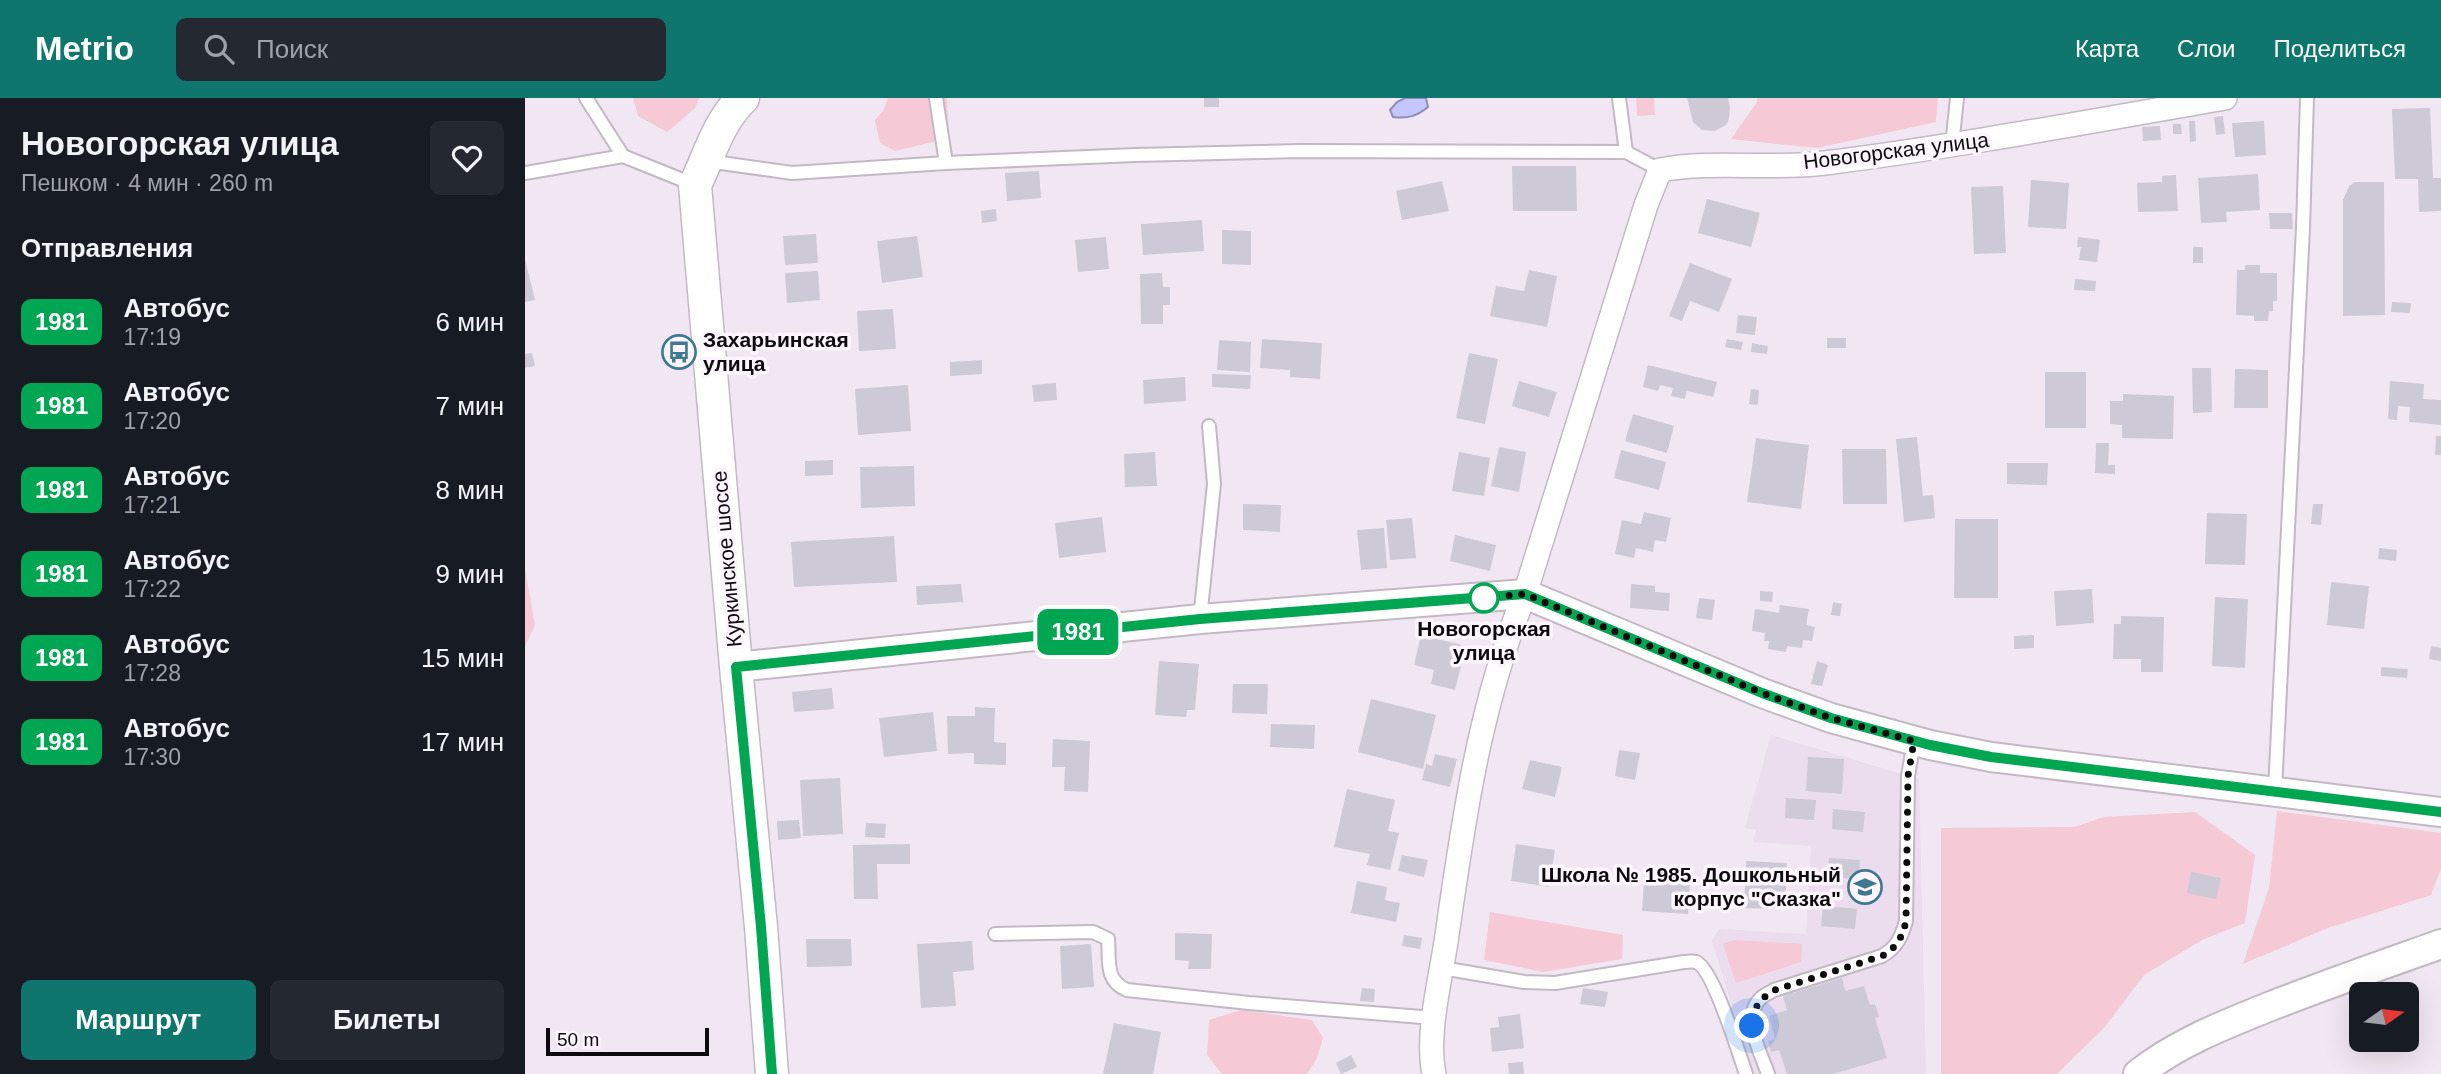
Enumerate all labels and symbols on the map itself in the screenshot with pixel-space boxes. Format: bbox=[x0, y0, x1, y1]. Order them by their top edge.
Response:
street label: Новогорская улица bbox=[1802, 128, 1990, 173]
place label: Захарьинская улица bbox=[703, 328, 849, 375]
bus stop icon: Захарьинская улица bbox=[660, 333, 698, 371]
street label: Куркинское шоссе bbox=[707, 470, 746, 648]
marker: Новогорская улица bbox=[1469, 583, 1499, 613]
line badge: 1981 bbox=[1029, 609, 1127, 655]
place label: Новогорская улица bbox=[1417, 617, 1551, 664]
place label: Школа № 1985. Дошкольный корпус "Сказка" bbox=[1541, 863, 1841, 910]
school or university icon: Школа № 1985. Дошкольный корпус "Сказка" bbox=[1846, 868, 1884, 906]
north arrow bbox=[2349, 982, 2419, 1052]
your location bbox=[1734, 1008, 1769, 1043]
scale bar bbox=[546, 1025, 709, 1057]

